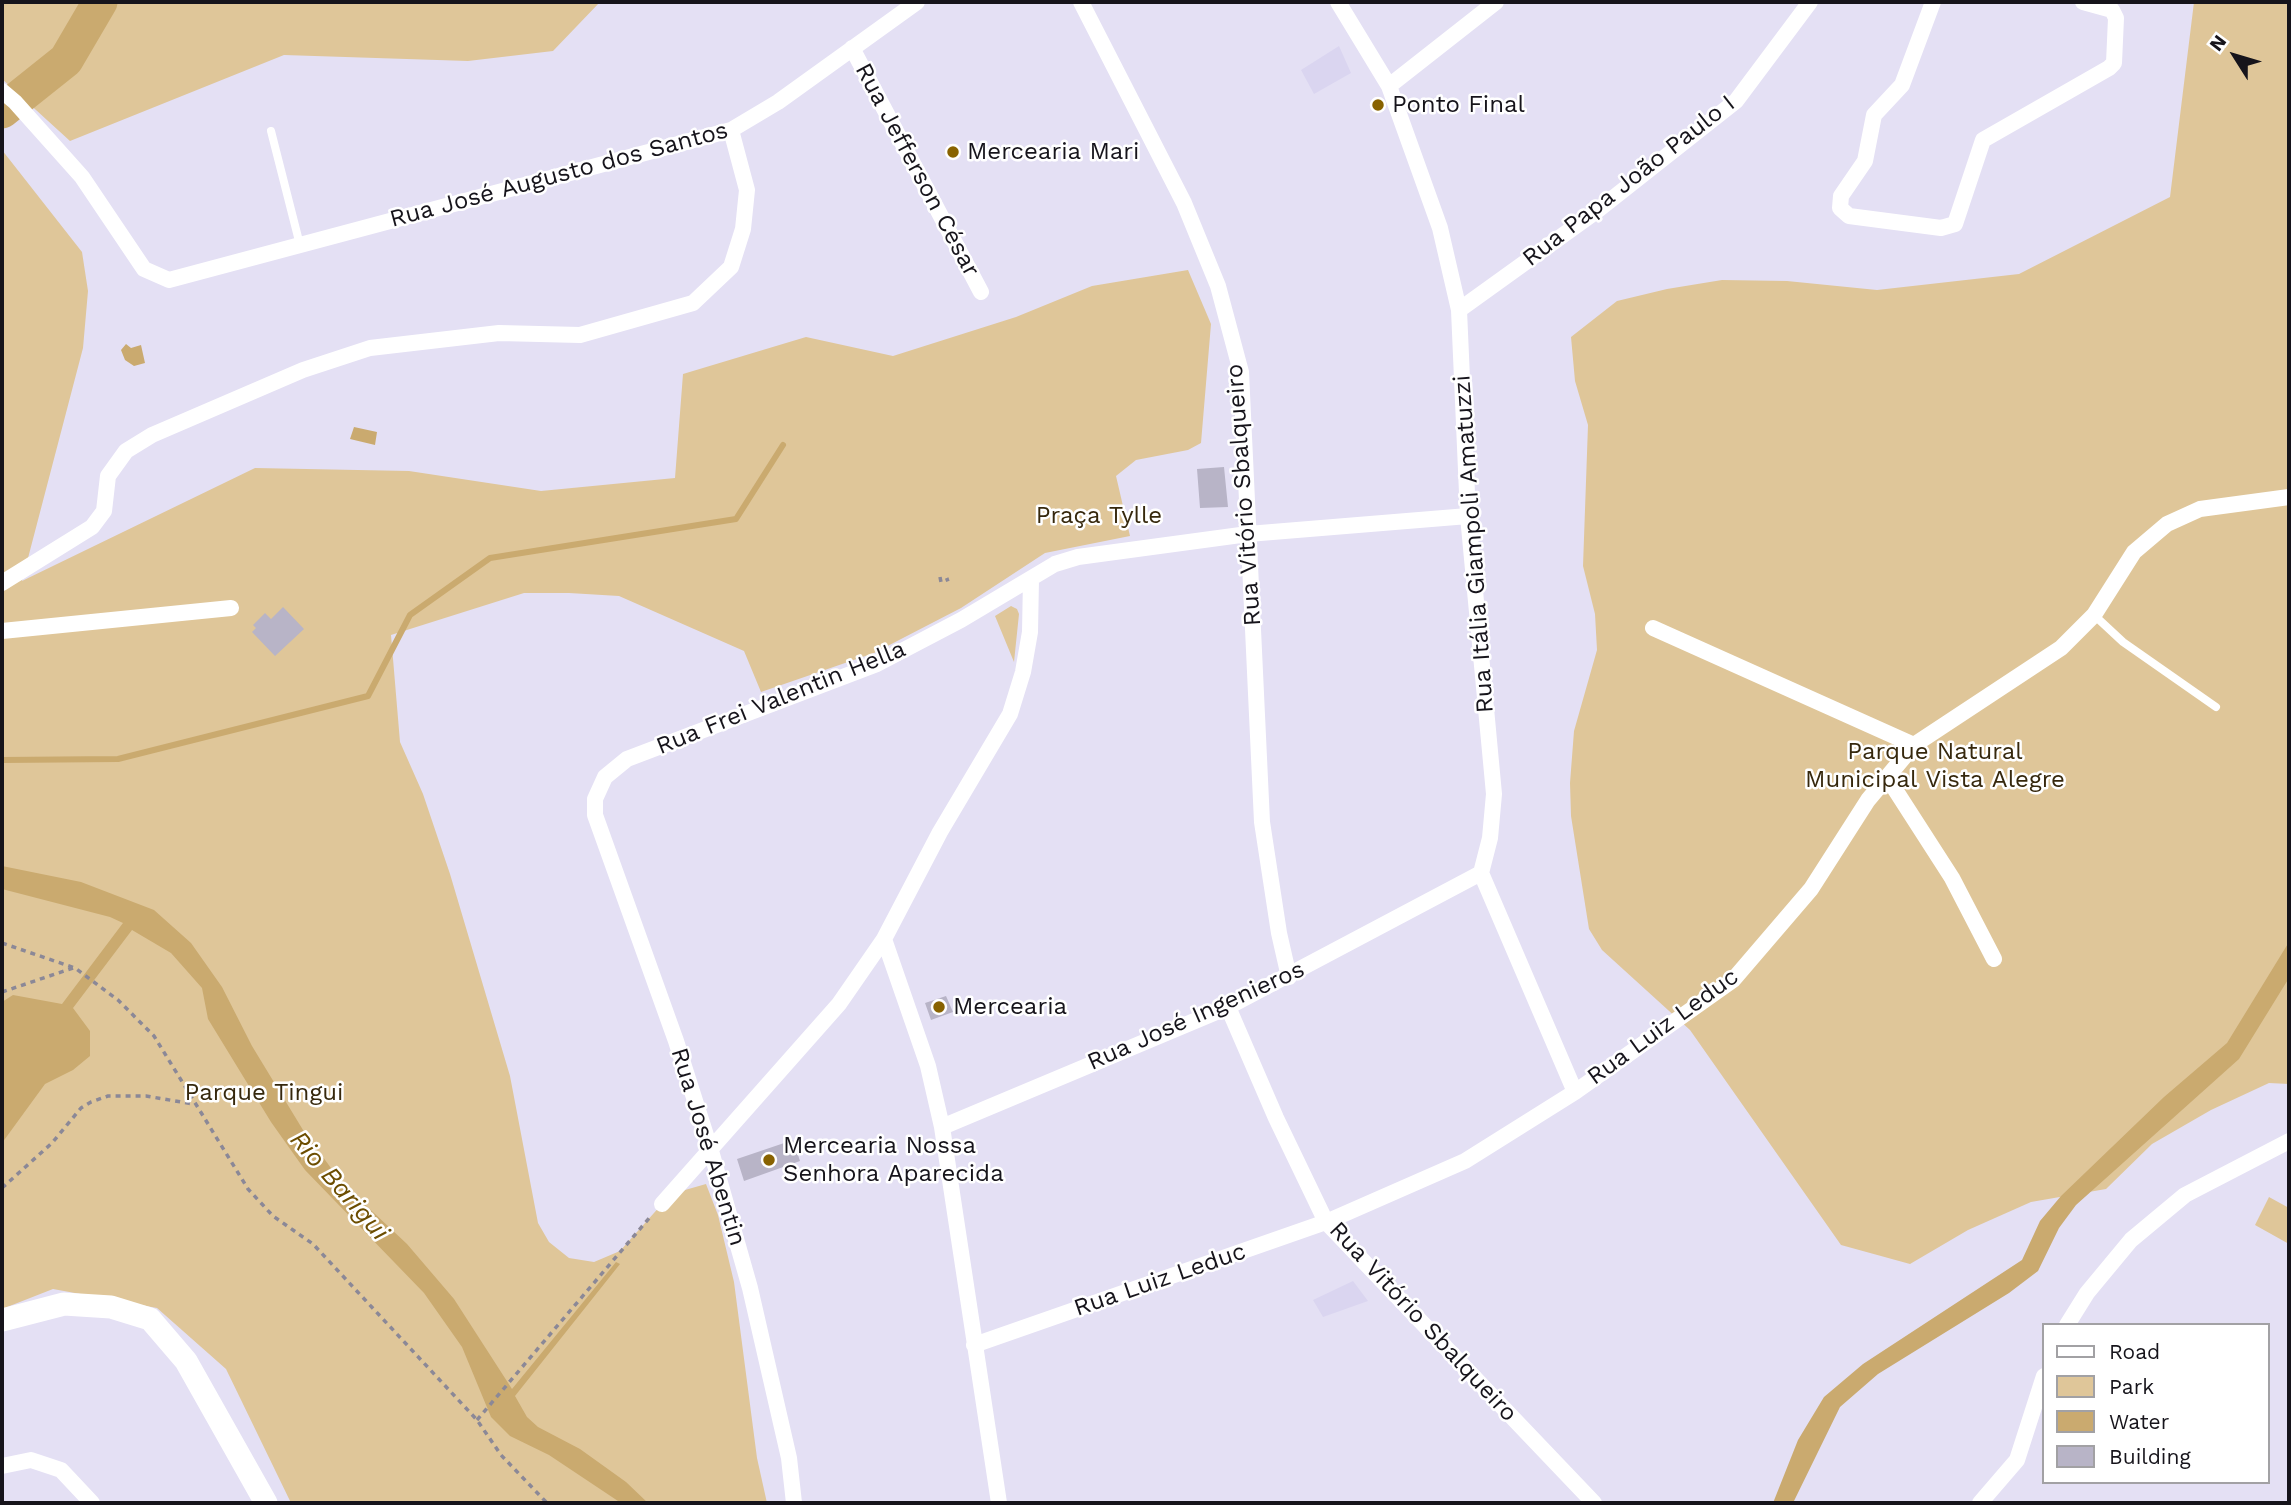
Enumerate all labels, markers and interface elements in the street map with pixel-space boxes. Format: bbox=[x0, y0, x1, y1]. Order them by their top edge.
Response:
north arrow bbox=[2200, 21, 2270, 91]
text: N bbox=[2204, 31, 2231, 56]
street label: Rua Jefferson César bbox=[849, 58, 985, 282]
street label: Rua Papa João Paulo I bbox=[1517, 89, 1741, 273]
place label: Ponto Final bbox=[1392, 91, 1525, 119]
marker: Ponto Final bbox=[1370, 97, 1386, 113]
street label: Rua José Augusto dos Santos bbox=[387, 116, 731, 234]
place label: Mercearia Mari bbox=[967, 138, 1139, 166]
marker: Mercearia Mari bbox=[945, 144, 961, 160]
street label: Rua Vitório Sbalqueiro bbox=[1220, 363, 1268, 627]
street label: Rua Itália Giampoli Amatuzzi bbox=[1448, 374, 1500, 714]
park label: Praça Tylle bbox=[1036, 502, 1162, 530]
street label: Rua Frei Valentin Hella bbox=[652, 635, 910, 761]
park label: Parque Natural Municipal Vista Alegre bbox=[1805, 738, 2065, 794]
street label: Rua José Ingenieros bbox=[1083, 955, 1309, 1077]
street label: Rua Luiz Leduc bbox=[1582, 963, 1744, 1091]
place label: Mercearia bbox=[953, 993, 1067, 1021]
marker: Mercearia bbox=[931, 999, 947, 1015]
street label: Rua José Abentin bbox=[664, 1045, 752, 1249]
park label: Parque Tingui bbox=[185, 1079, 343, 1107]
water label: Rio Barigui bbox=[283, 1125, 395, 1247]
place label: Mercearia Nossa Senhora Aparecida bbox=[783, 1132, 1004, 1188]
marker: Mercearia Nossa Senhora Aparecida bbox=[761, 1152, 777, 1168]
street label: Rua Vitório Sbalqueiro bbox=[1323, 1216, 1523, 1428]
street label: Rua Luiz Leduc bbox=[1070, 1237, 1250, 1323]
legend bbox=[2042, 1323, 2270, 1484]
text: Road bbox=[2109, 1339, 2160, 1364]
text: Park bbox=[2109, 1374, 2154, 1399]
text: Water bbox=[2109, 1409, 2169, 1434]
text: Building bbox=[2109, 1444, 2191, 1469]

